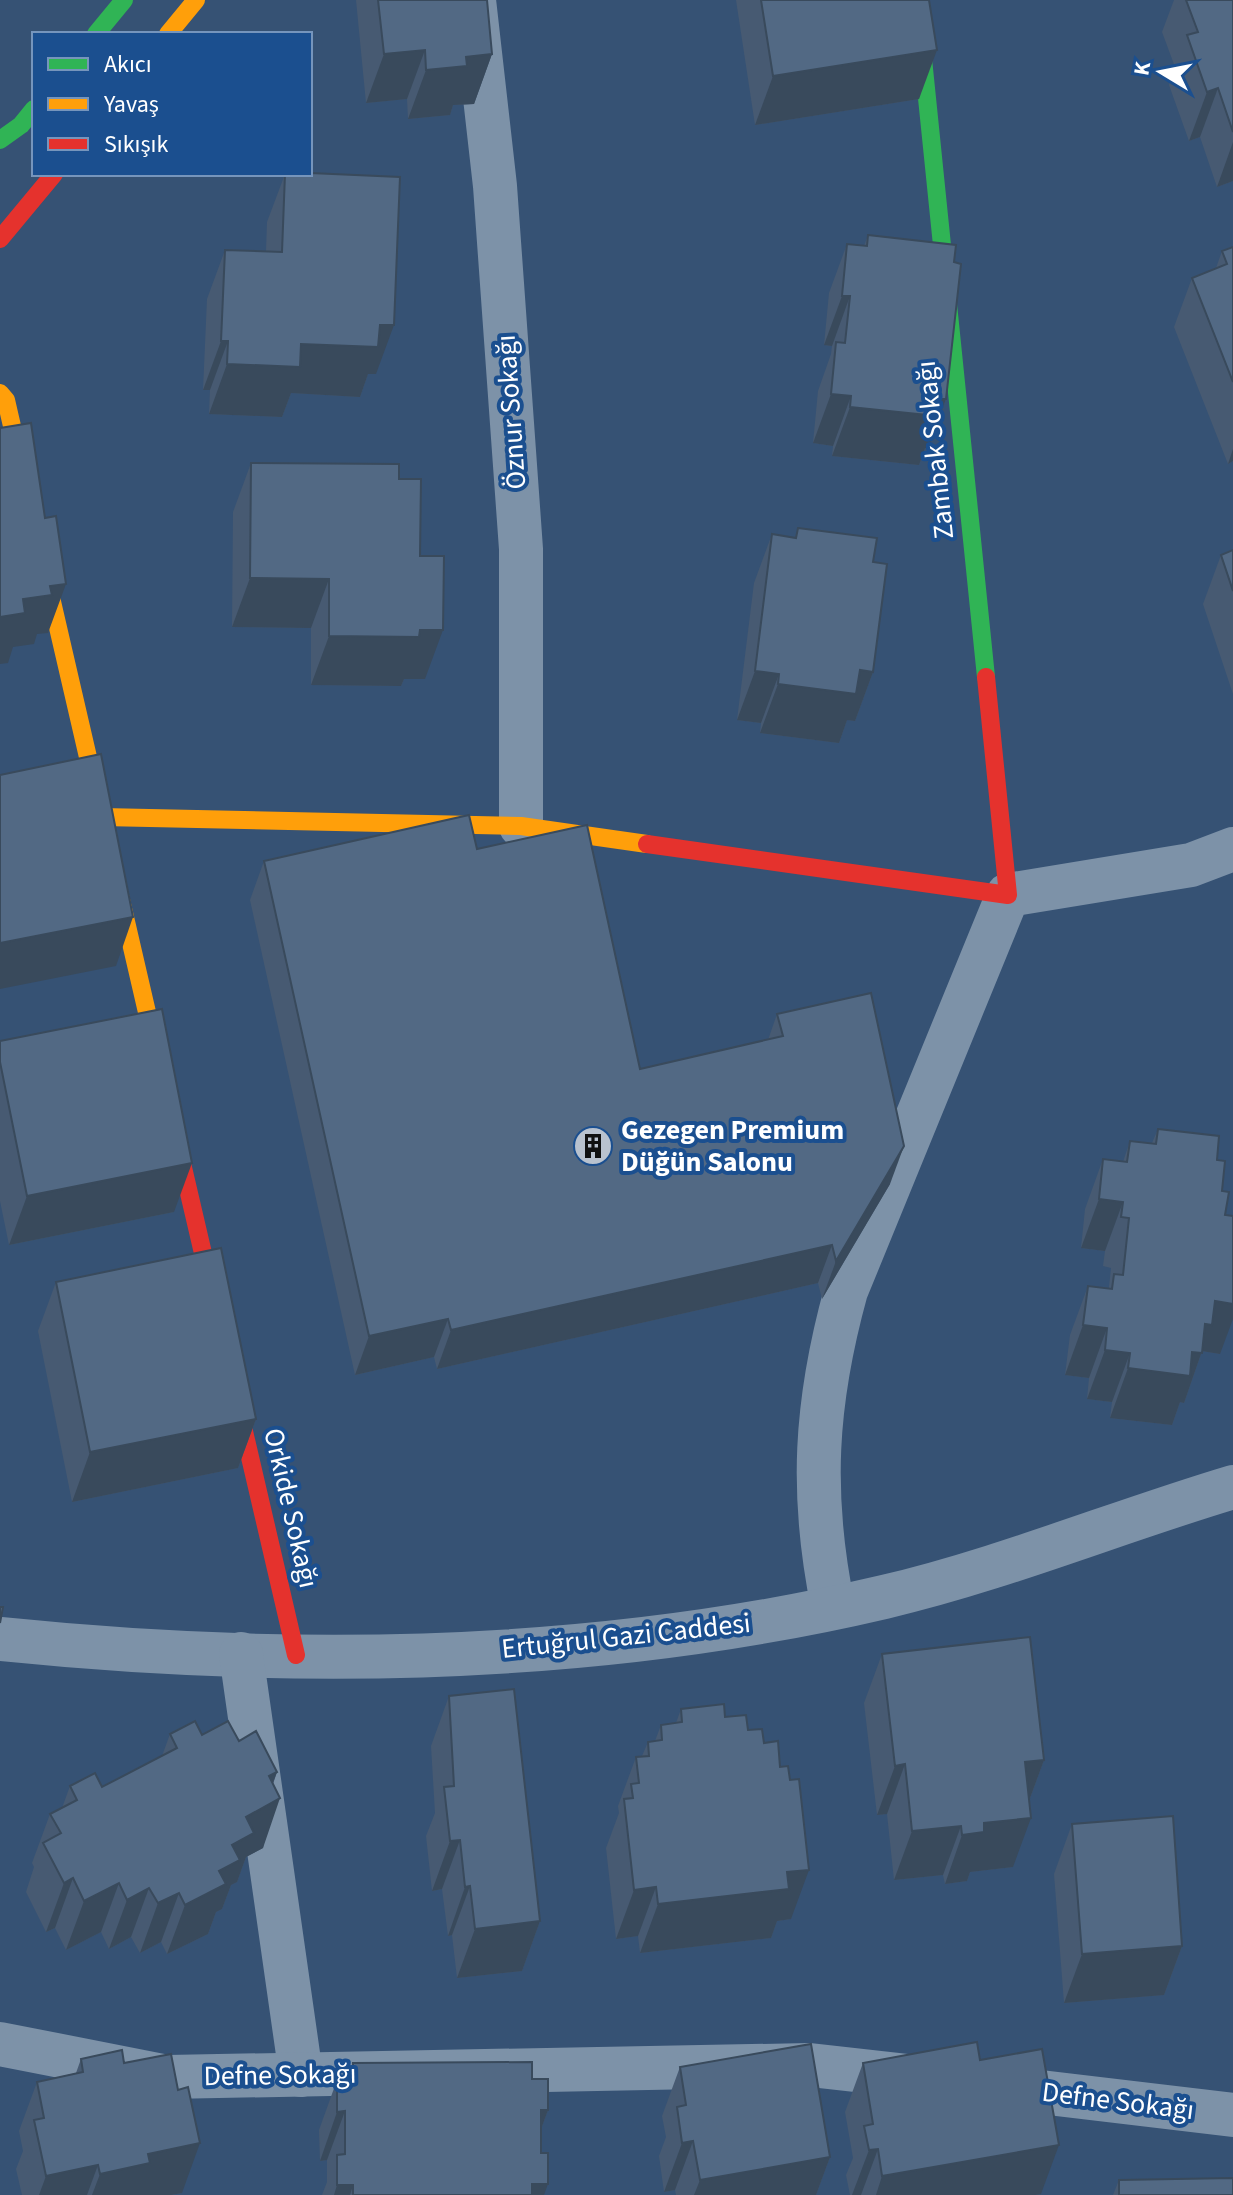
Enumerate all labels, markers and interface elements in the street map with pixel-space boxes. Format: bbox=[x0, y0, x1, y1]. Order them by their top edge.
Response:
legend bbox=[32, 32, 312, 176]
north arrow bbox=[1121, 32, 1201, 112]
text: Akıcı bbox=[104, 47, 152, 82]
text: K bbox=[1125, 59, 1159, 78]
text: Yavaş bbox=[103, 87, 159, 122]
text: Sıkışık bbox=[104, 127, 169, 162]
street label: Öznur Sokağı bbox=[486, 333, 536, 491]
street label: Zambak Sokağı bbox=[906, 359, 964, 541]
place label: Gezegen Premium Düğün Salonu bbox=[621, 1110, 844, 1182]
building icon: Gezegen Premium Düğün Salonu bbox=[572, 1125, 614, 1167]
street label: Orkide Sokağı bbox=[253, 1424, 329, 1592]
street label: Ertuğrul Gazi Caddesi bbox=[499, 1603, 753, 1669]
street label: Defne Sokağı bbox=[203, 2054, 357, 2096]
street label: Defne Sokağı bbox=[1040, 2072, 1196, 2130]

